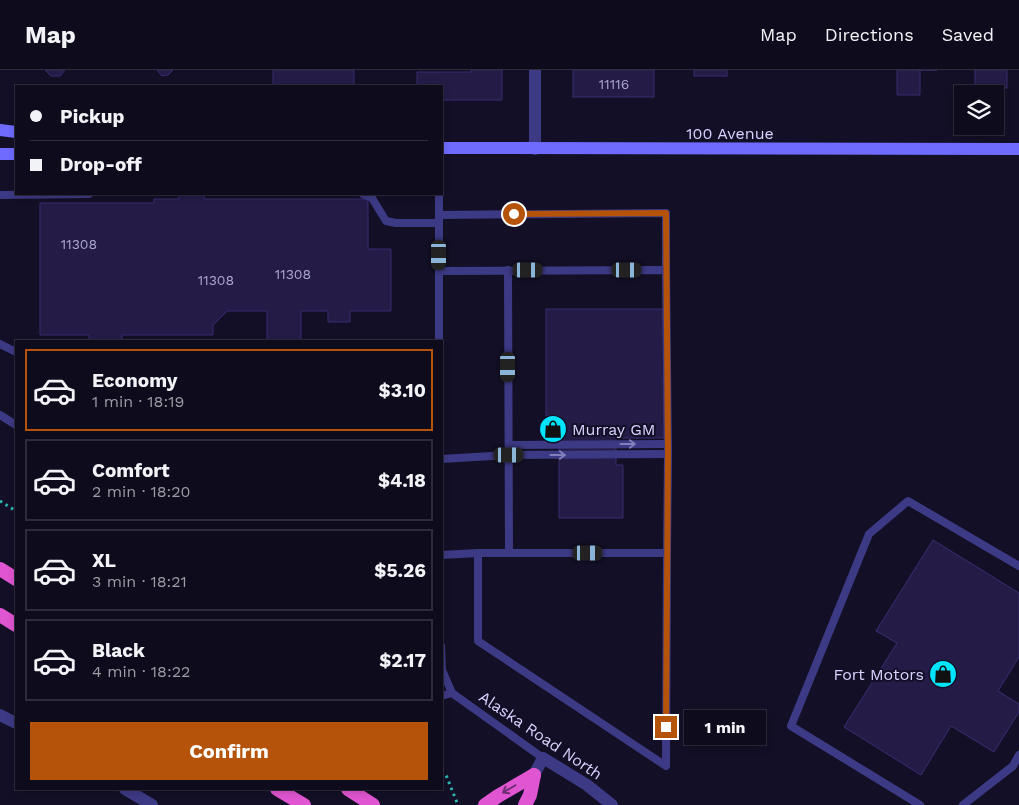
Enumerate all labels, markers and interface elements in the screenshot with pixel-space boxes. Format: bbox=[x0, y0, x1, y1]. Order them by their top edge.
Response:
text: Map bbox=[25, 21, 76, 49]
text: Map bbox=[760, 24, 797, 45]
text: Directions bbox=[825, 24, 914, 45]
text: Saved bbox=[942, 24, 994, 45]
house number: 11116 bbox=[599, 76, 629, 92]
map controls bbox=[954, 85, 1004, 135]
button: layers bbox=[954, 85, 1004, 135]
text: Pickup bbox=[60, 105, 124, 128]
street label: 100 Avenue bbox=[686, 124, 774, 143]
text: Drop-off bbox=[60, 153, 142, 176]
route start bbox=[503, 203, 525, 225]
house number: 11308 bbox=[61, 236, 97, 252]
car bbox=[431, 240, 446, 270]
car bbox=[513, 263, 543, 278]
car bbox=[612, 263, 642, 278]
house number: 11308 bbox=[275, 266, 311, 282]
house number: 11308 bbox=[198, 272, 234, 288]
car bbox=[500, 352, 515, 382]
icon: car bbox=[32, 368, 77, 413]
text: Economy bbox=[92, 369, 177, 392]
text: $3.10 bbox=[379, 379, 426, 402]
text: 1 min · 18:19 bbox=[92, 392, 184, 411]
shop icon: Murray GM bbox=[538, 414, 568, 444]
place label: Murray GM bbox=[572, 420, 655, 439]
one-way arrow bbox=[619, 440, 635, 449]
car bbox=[494, 448, 524, 463]
one-way arrow bbox=[549, 450, 565, 460]
icon: car bbox=[32, 458, 77, 503]
text: Comfort bbox=[92, 459, 170, 482]
text: $4.18 bbox=[378, 469, 426, 492]
text: 2 min · 18:20 bbox=[92, 482, 191, 501]
car bbox=[573, 546, 603, 561]
icon: car bbox=[32, 548, 77, 593]
text: XL bbox=[92, 549, 116, 572]
text: $5.26 bbox=[374, 559, 426, 582]
text: 3 min · 18:21 bbox=[92, 572, 187, 591]
icon: car bbox=[32, 638, 77, 683]
text: Black bbox=[92, 639, 145, 662]
text: $2.17 bbox=[379, 649, 426, 672]
shop icon: Fort Motors bbox=[928, 659, 958, 689]
text: 4 min · 18:22 bbox=[92, 662, 190, 681]
place label: Fort Motors bbox=[833, 665, 924, 684]
street label: Alaska Road North bbox=[476, 687, 606, 784]
callout: 1 min bbox=[684, 710, 766, 744]
route end bbox=[655, 716, 677, 738]
text: 1 min bbox=[704, 718, 746, 737]
button: Confirm bbox=[30, 722, 428, 780]
one-way arrow bbox=[502, 785, 517, 795]

